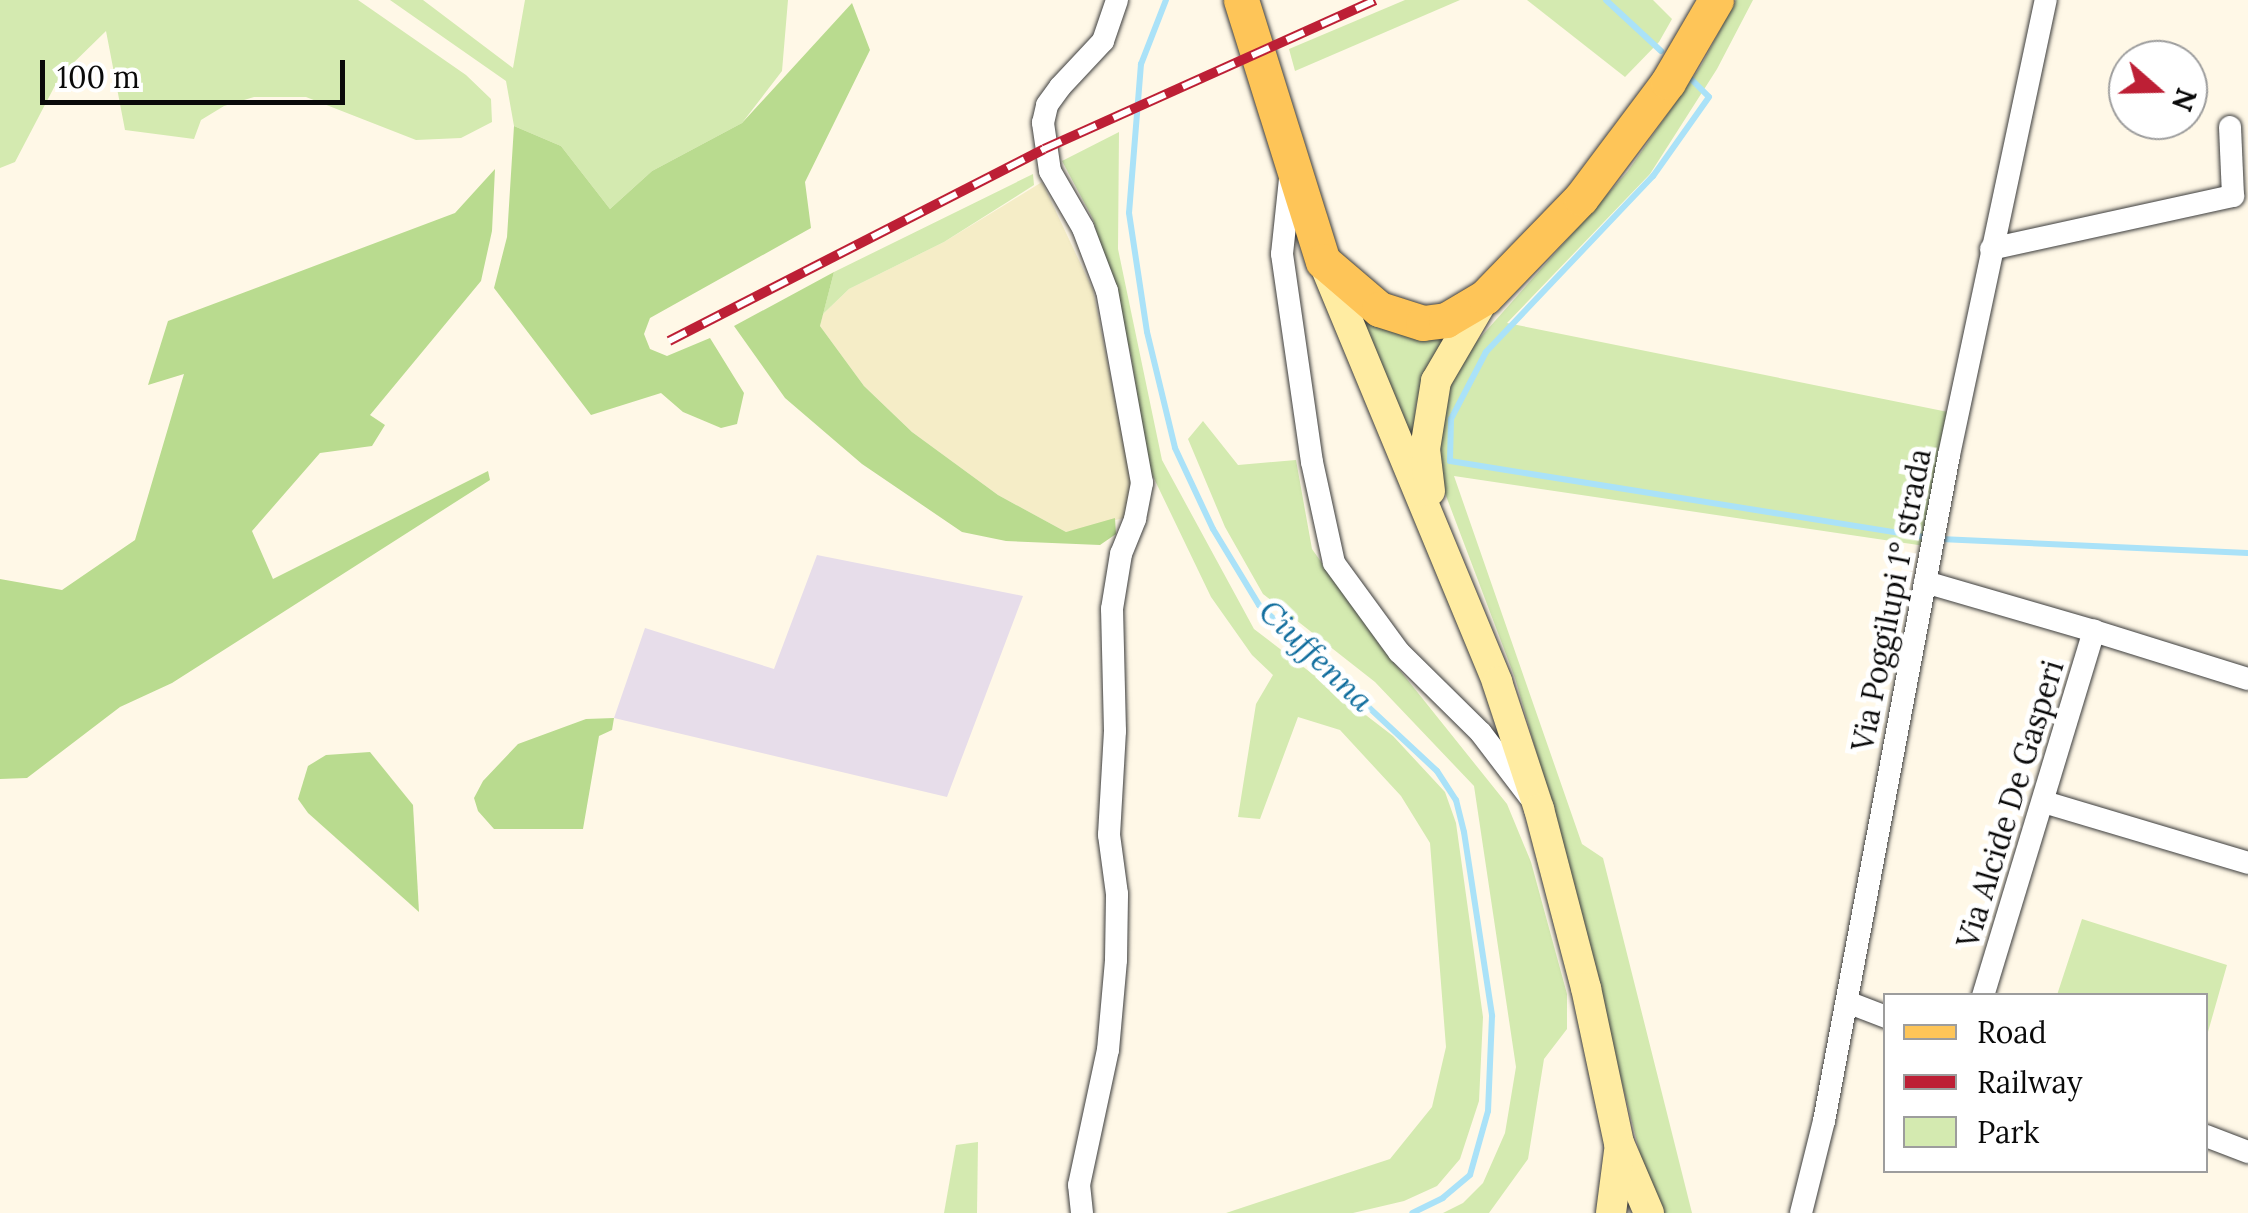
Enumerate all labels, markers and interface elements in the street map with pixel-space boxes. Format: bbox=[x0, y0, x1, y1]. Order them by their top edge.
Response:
scale bar bbox=[45, 40, 350, 102]
north arrow bbox=[2108, 40, 2208, 140]
text: 100 m bbox=[57, 58, 140, 96]
text: N bbox=[2164, 83, 2205, 116]
street label: Via Poggilupi 1° strada bbox=[1844, 446, 1938, 754]
water label: Ciuffenna bbox=[1251, 592, 1381, 720]
street label: Via Alcide De Gasperi bbox=[1949, 656, 2071, 952]
legend bbox=[1883, 993, 2208, 1173]
text: Road bbox=[1977, 1013, 2047, 1051]
text: Railway bbox=[1977, 1063, 2083, 1101]
text: Park bbox=[1977, 1113, 2039, 1151]

